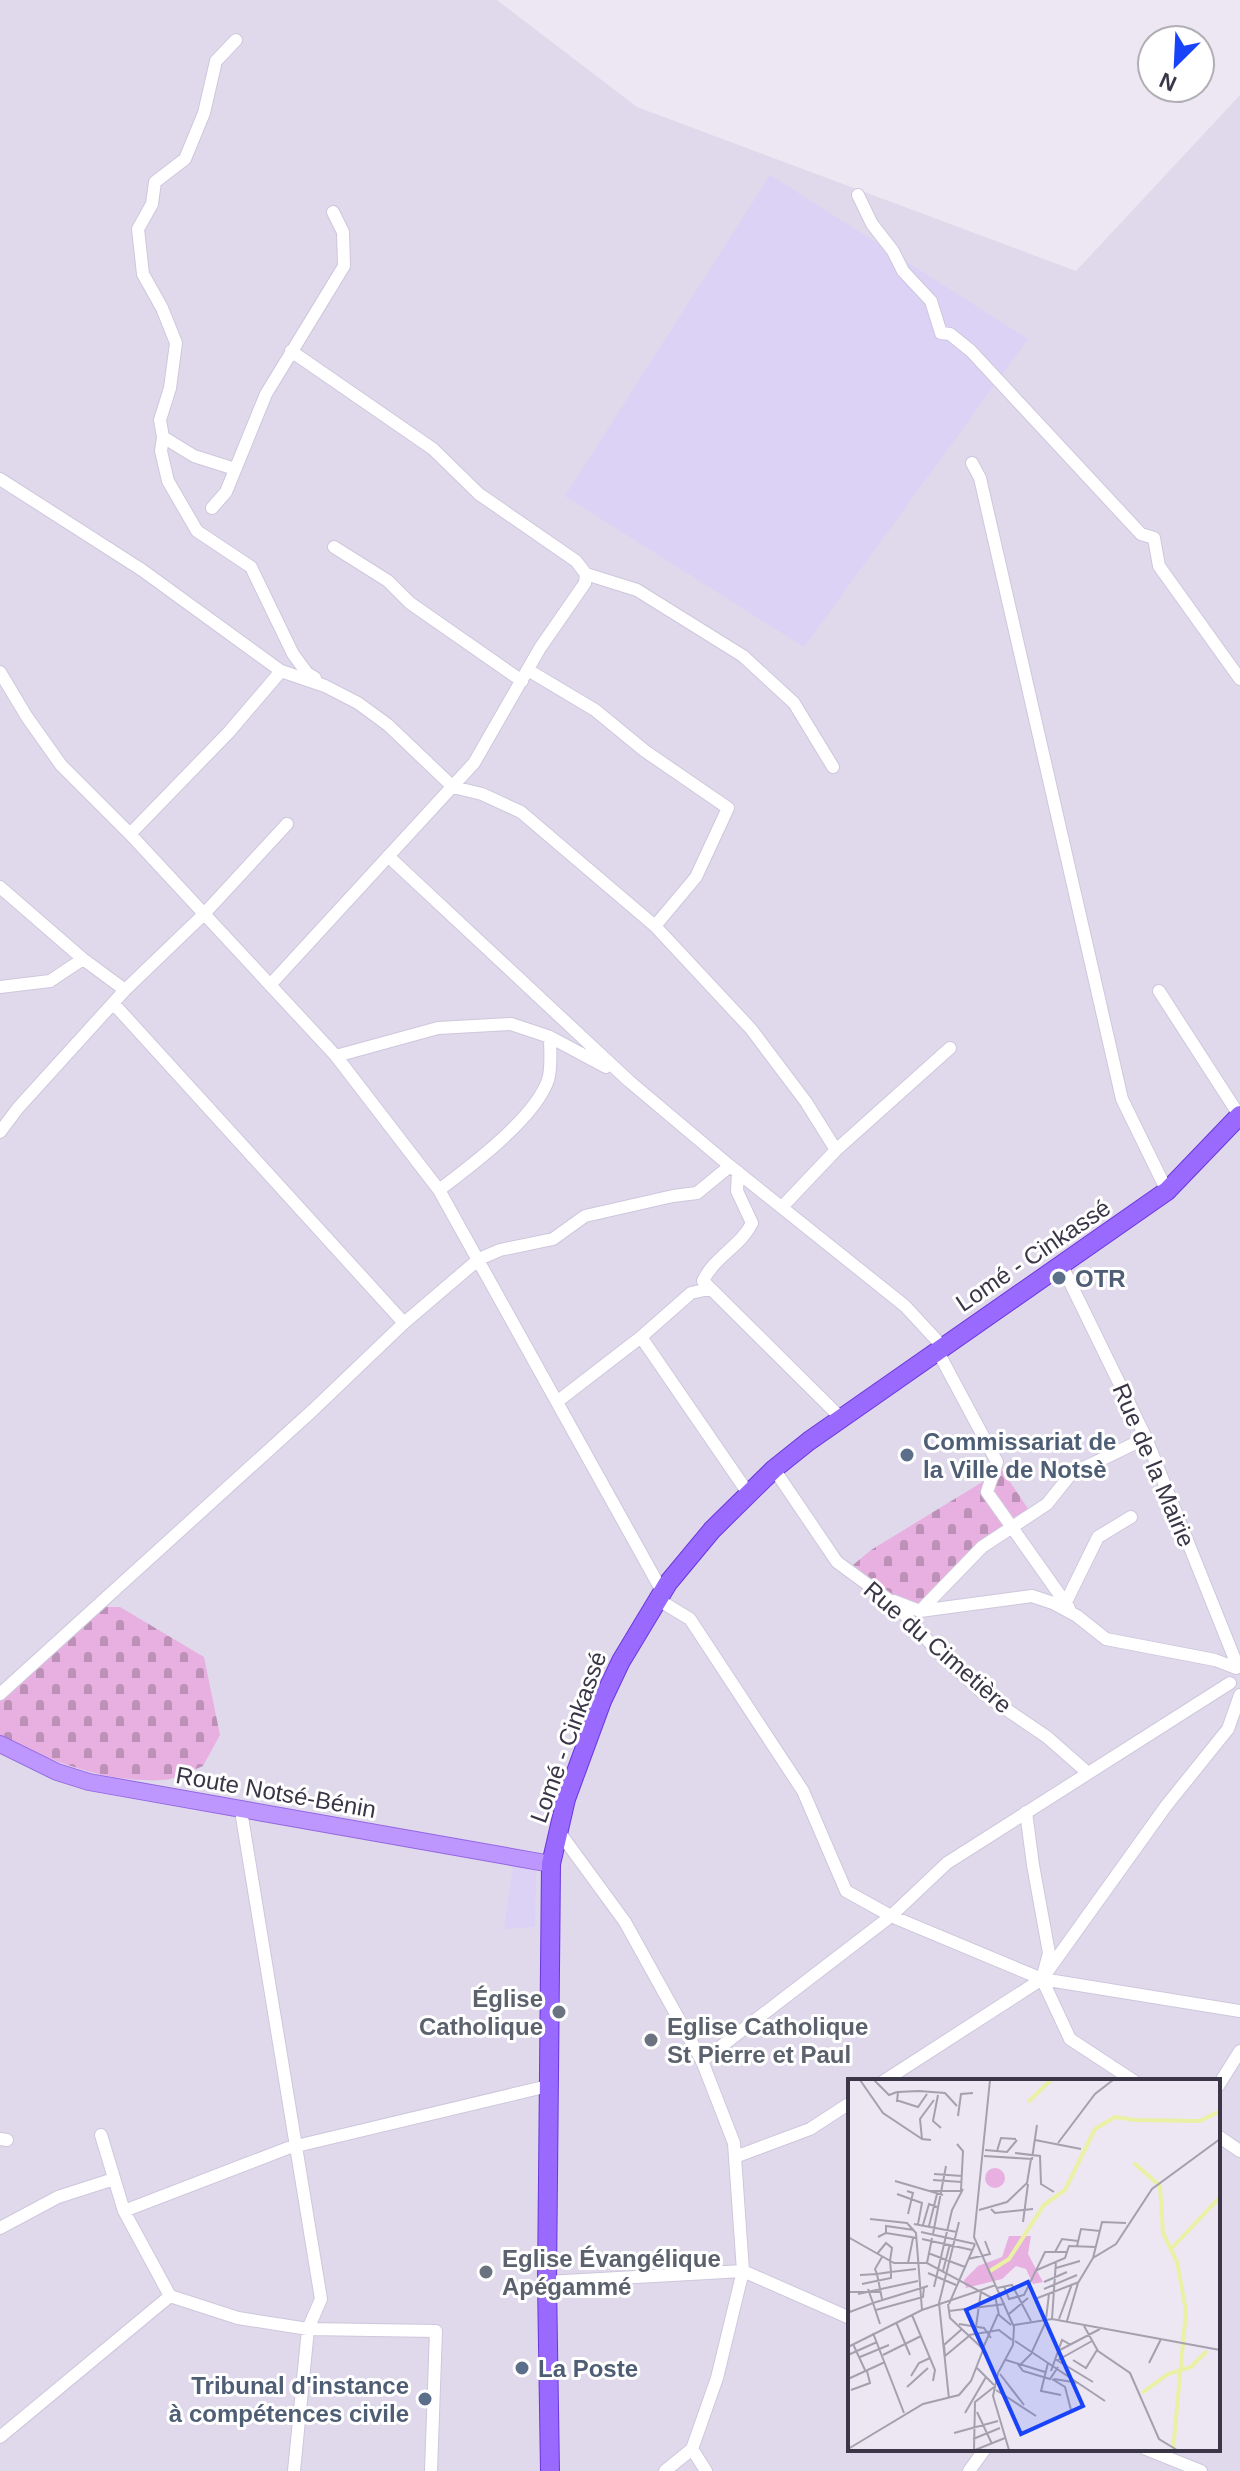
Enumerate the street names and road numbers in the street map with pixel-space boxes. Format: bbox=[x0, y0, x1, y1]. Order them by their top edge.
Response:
street label: Lomé - Cinkassé bbox=[951, 1193, 1115, 1317]
street label: Rue de la Mairie bbox=[1107, 1379, 1201, 1551]
street label: Rue du Cimetière bbox=[859, 1576, 1017, 1718]
street label: Lomé - Cinkassé bbox=[525, 1648, 611, 1826]
street label: Route Notsé-Bénin bbox=[174, 1761, 378, 1823]

